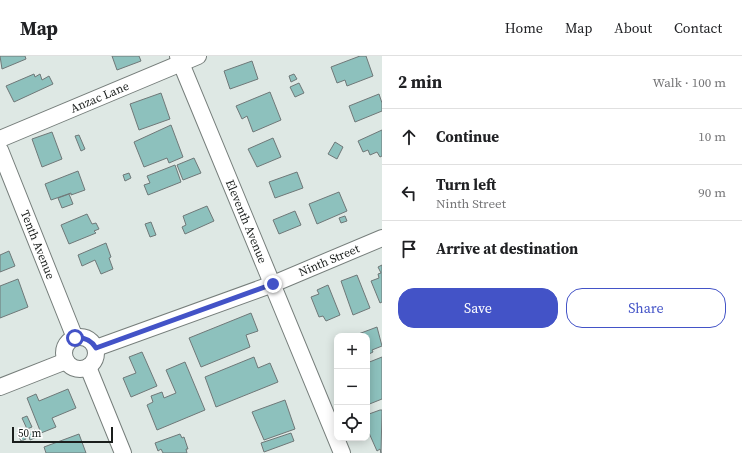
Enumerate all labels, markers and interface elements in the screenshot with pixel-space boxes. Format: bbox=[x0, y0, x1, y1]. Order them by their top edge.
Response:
text: Map bbox=[20, 15, 58, 41]
text: Home bbox=[505, 18, 543, 38]
text: Map bbox=[565, 18, 592, 38]
text: About bbox=[614, 18, 652, 38]
text: Contact bbox=[674, 18, 722, 38]
text: 2 min bbox=[398, 70, 442, 94]
text: Walk · 100 m bbox=[653, 74, 726, 91]
street label: Anzac Lane bbox=[68, 78, 131, 117]
icon: ahead bbox=[398, 126, 420, 148]
text: Continue bbox=[436, 126, 499, 147]
text: 10 m bbox=[698, 128, 726, 145]
text: Turn left bbox=[436, 174, 496, 195]
street label: Eleventh Avenue bbox=[222, 177, 271, 266]
icon: left bbox=[398, 182, 420, 204]
text: 90 m bbox=[698, 184, 726, 201]
text: Ninth Street bbox=[436, 195, 506, 212]
street label: Tenth Avenue bbox=[17, 208, 59, 282]
icon: arrive bbox=[398, 238, 420, 260]
text: Arrive at destination bbox=[436, 238, 578, 259]
street label: Ninth Street bbox=[296, 240, 362, 280]
route end bbox=[264, 275, 282, 293]
button: Save bbox=[398, 288, 558, 328]
button: Share bbox=[566, 288, 726, 328]
route start bbox=[66, 329, 84, 347]
map controls bbox=[334, 333, 370, 441]
button: + bbox=[334, 333, 370, 369]
button: − bbox=[334, 369, 370, 405]
button: locate bbox=[334, 405, 370, 441]
scale bar bbox=[12, 425, 113, 444]
text: 50 m bbox=[18, 426, 41, 441]

